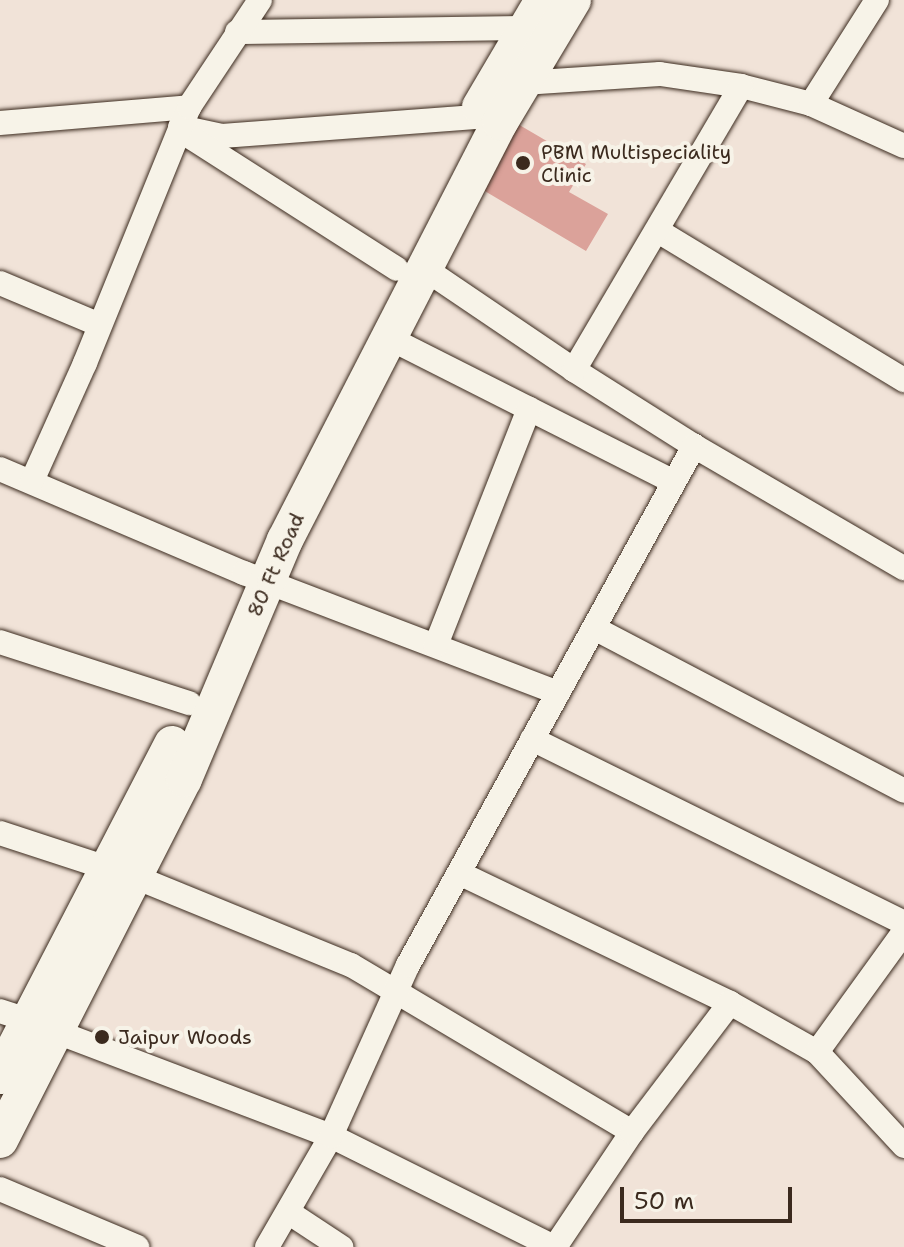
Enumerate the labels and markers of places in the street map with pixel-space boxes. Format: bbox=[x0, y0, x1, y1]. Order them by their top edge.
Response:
place label: PBM Multispeciality Clinic bbox=[541, 140, 731, 187]
marker: PBM Multispeciality Clinic bbox=[512, 152, 534, 174]
place label: Jaipur Woods bbox=[118, 1025, 252, 1049]
marker: Jaipur Woods bbox=[93, 1028, 111, 1046]

